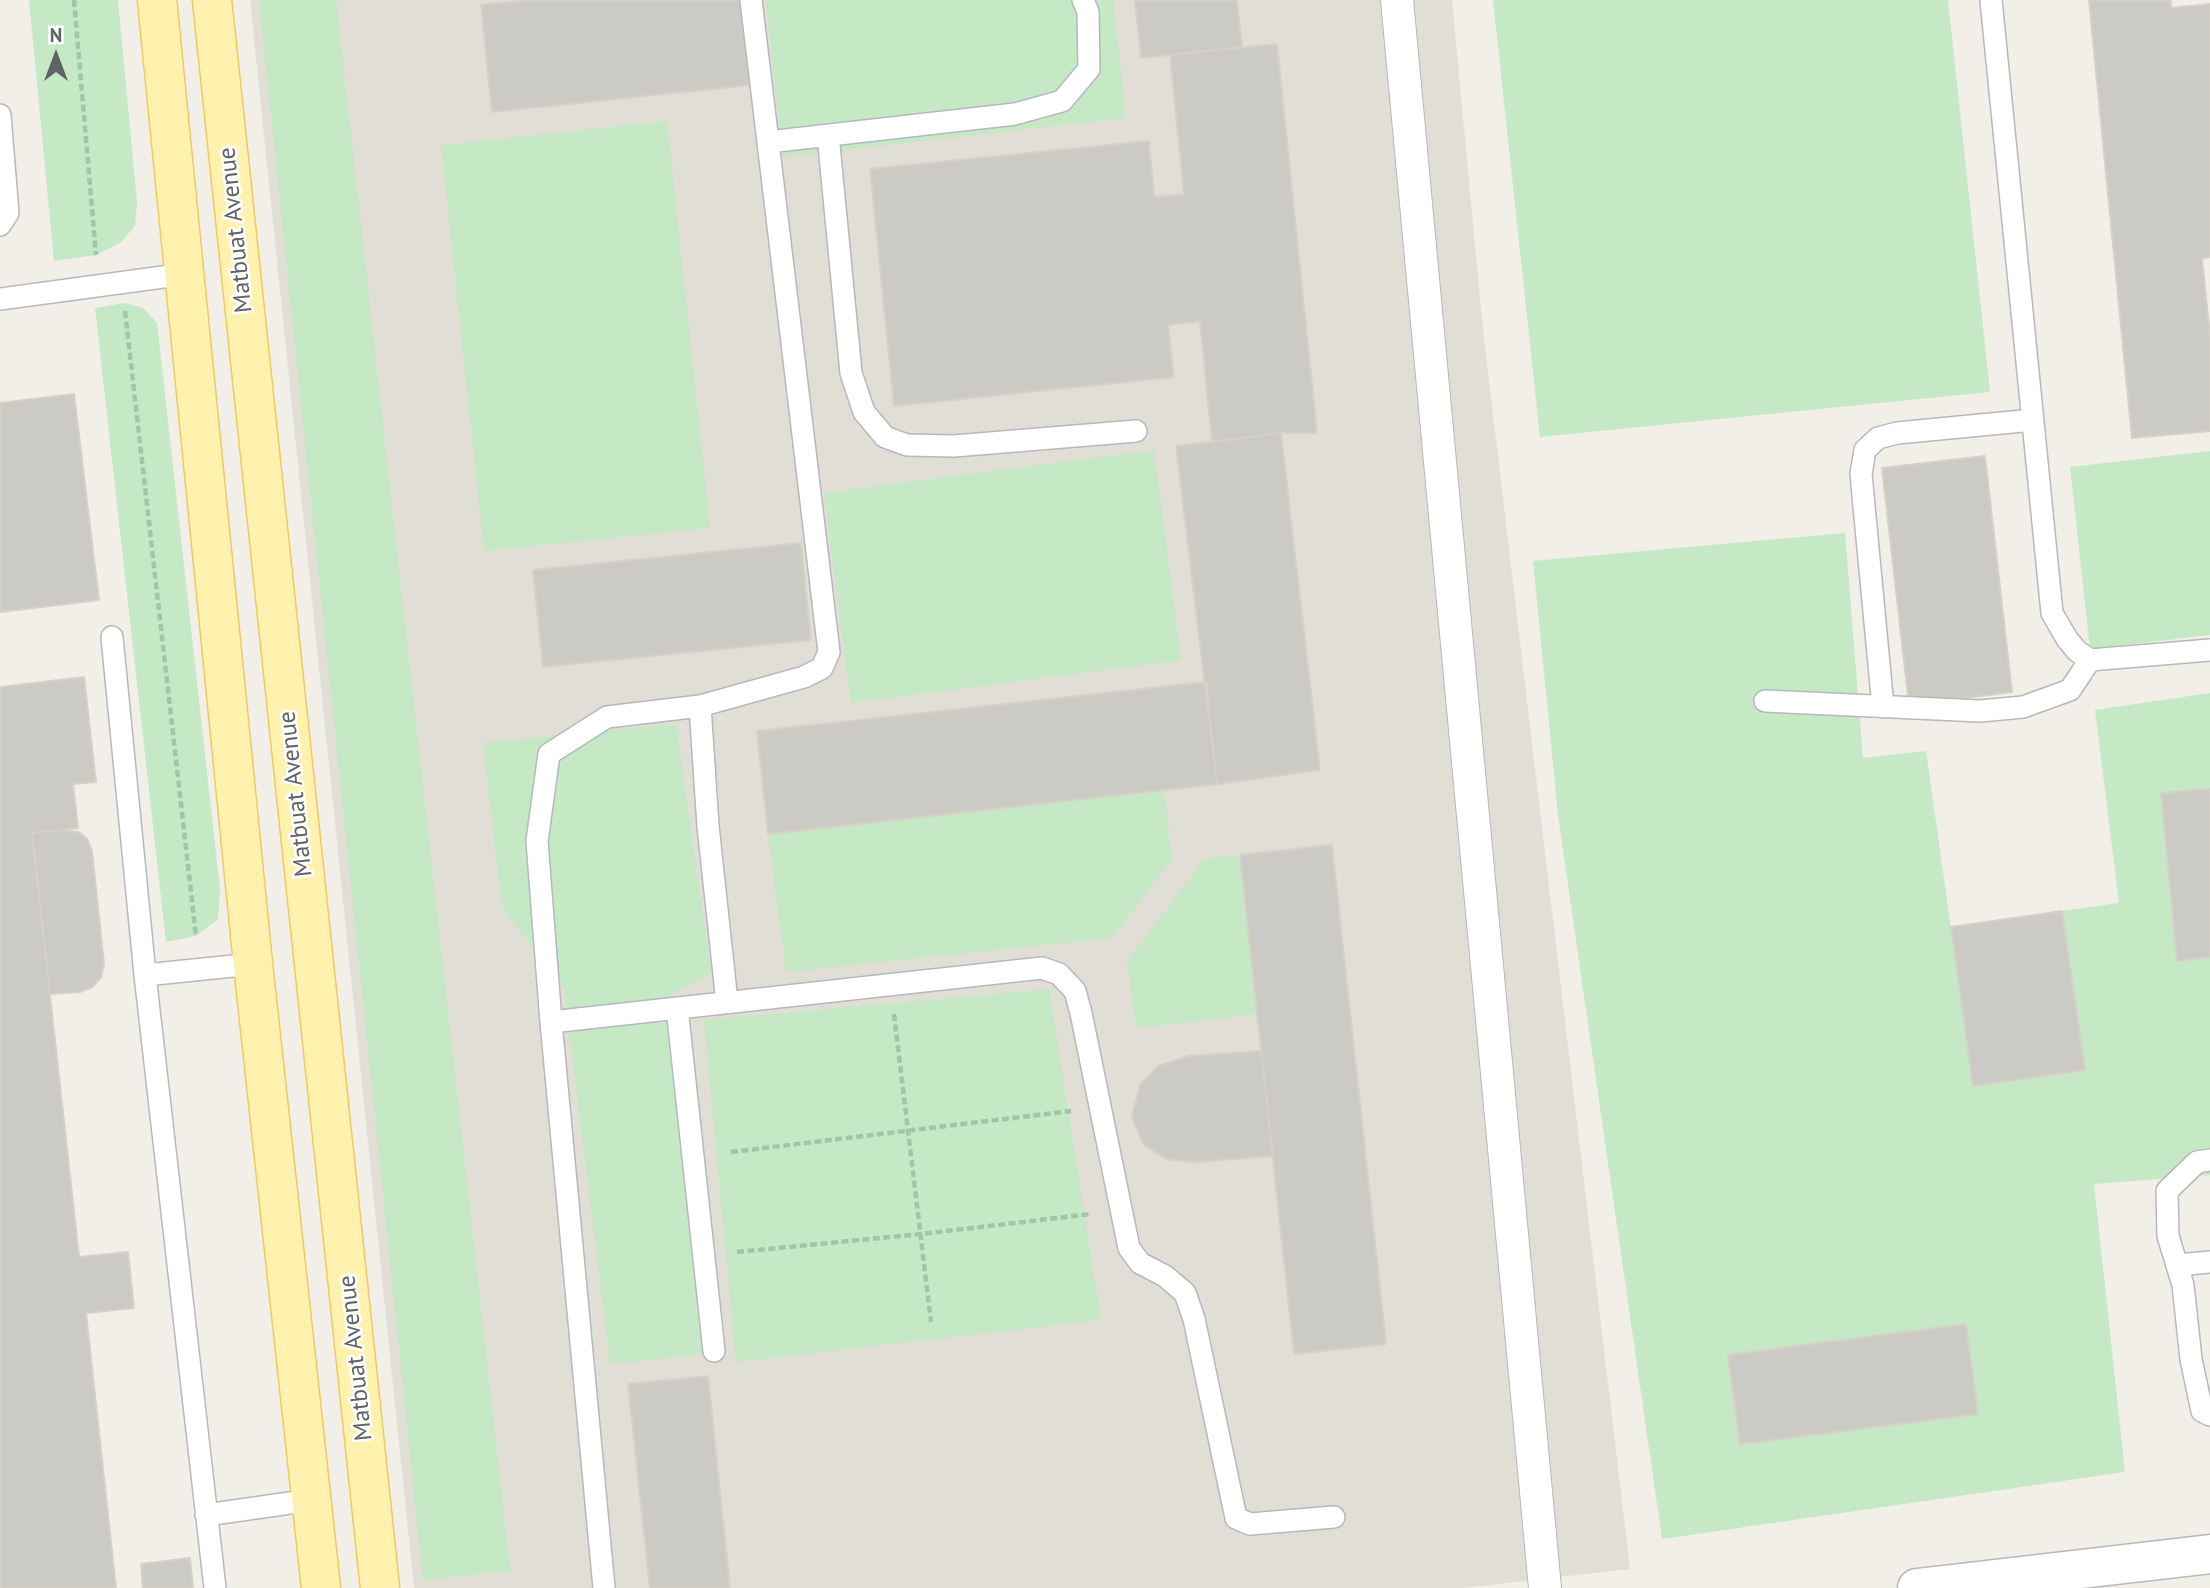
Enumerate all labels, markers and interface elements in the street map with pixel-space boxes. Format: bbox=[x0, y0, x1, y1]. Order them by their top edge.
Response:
north arrow bbox=[21, 21, 91, 91]
text: N bbox=[50, 23, 62, 47]
street label: Matbuat Avenue bbox=[213, 146, 259, 314]
street label: Matbuat Avenue bbox=[273, 710, 319, 878]
street label: Matbuat Avenue bbox=[333, 1274, 379, 1442]

